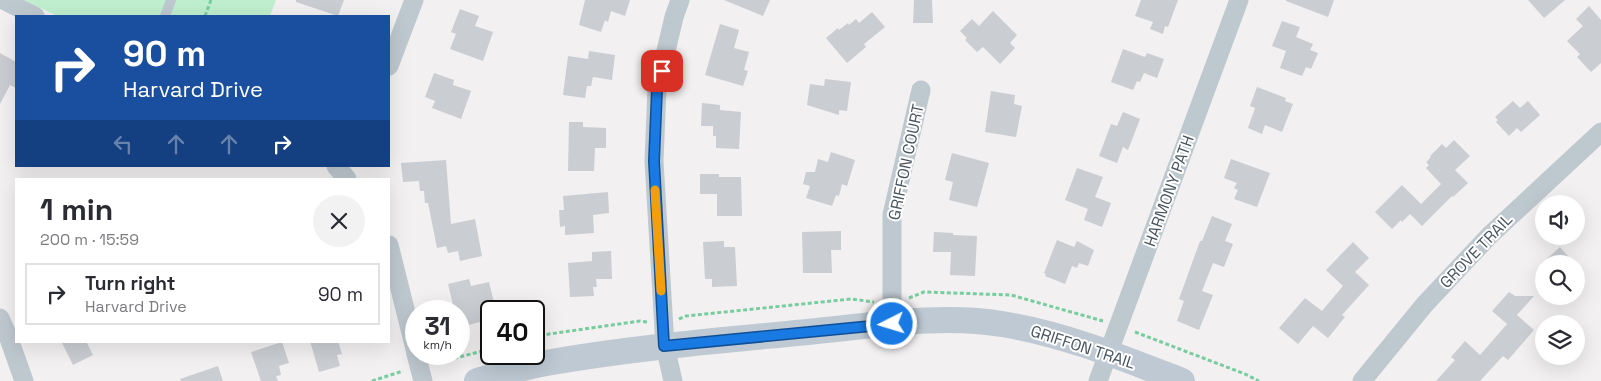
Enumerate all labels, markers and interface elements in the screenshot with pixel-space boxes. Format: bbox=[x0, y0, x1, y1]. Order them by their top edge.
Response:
text: 90 m bbox=[123, 32, 206, 76]
icon: right bbox=[40, 35, 105, 100]
pin bbox=[641, 50, 683, 92]
icon: arrive bbox=[648, 57, 676, 85]
text: Harvard Drive bbox=[123, 75, 263, 103]
street label: GRIFFON COURT bbox=[883, 102, 929, 222]
icon: left bbox=[109, 130, 137, 158]
icon: ahead bbox=[162, 130, 190, 158]
icon: ahead bbox=[215, 130, 243, 158]
icon: right bbox=[268, 130, 296, 158]
street label: HARMONY PATH bbox=[1139, 132, 1199, 250]
text: 1 min bbox=[40, 190, 113, 229]
button: close bbox=[313, 195, 365, 247]
map controls bbox=[1535, 195, 1585, 365]
button: sound bbox=[1535, 195, 1585, 245]
street label: GROVE TRAIL bbox=[1435, 209, 1517, 293]
text: 200 m · 15:59 bbox=[40, 229, 139, 250]
button: search bbox=[1535, 255, 1585, 305]
text: Turn right bbox=[85, 271, 175, 296]
icon: right bbox=[42, 280, 70, 308]
text: 90 m bbox=[318, 282, 363, 307]
text: Harvard Drive bbox=[85, 296, 187, 317]
position arrow bbox=[865, 297, 917, 349]
speed limit sign: 40 bbox=[480, 300, 545, 365]
text: 31 bbox=[424, 310, 451, 342]
button: layers bbox=[1535, 315, 1585, 365]
street label: GRIFFON TRAIL bbox=[1028, 320, 1138, 374]
text: km/h bbox=[423, 337, 452, 353]

